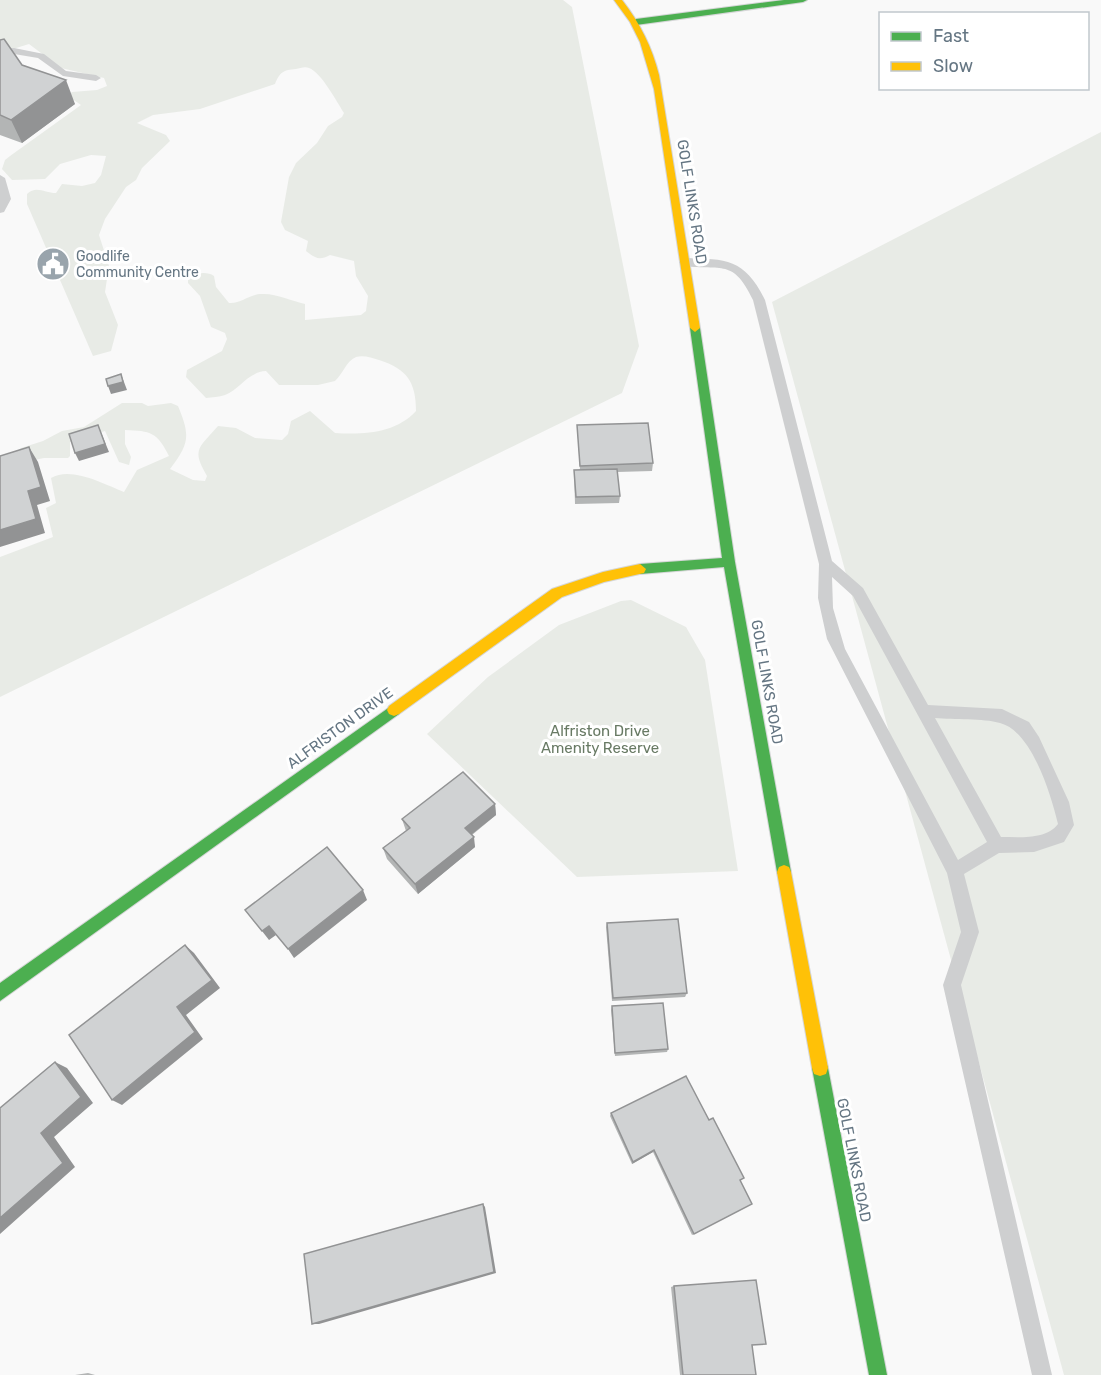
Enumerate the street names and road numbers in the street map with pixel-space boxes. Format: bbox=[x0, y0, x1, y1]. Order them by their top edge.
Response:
street label: GOLF LINKS ROAD bbox=[673, 138, 711, 266]
street label: GOLF LINKS ROAD bbox=[747, 618, 787, 746]
street label: ALFRISTON DRIVE bbox=[284, 684, 396, 772]
street label: GOLF LINKS ROAD bbox=[833, 1096, 875, 1224]

